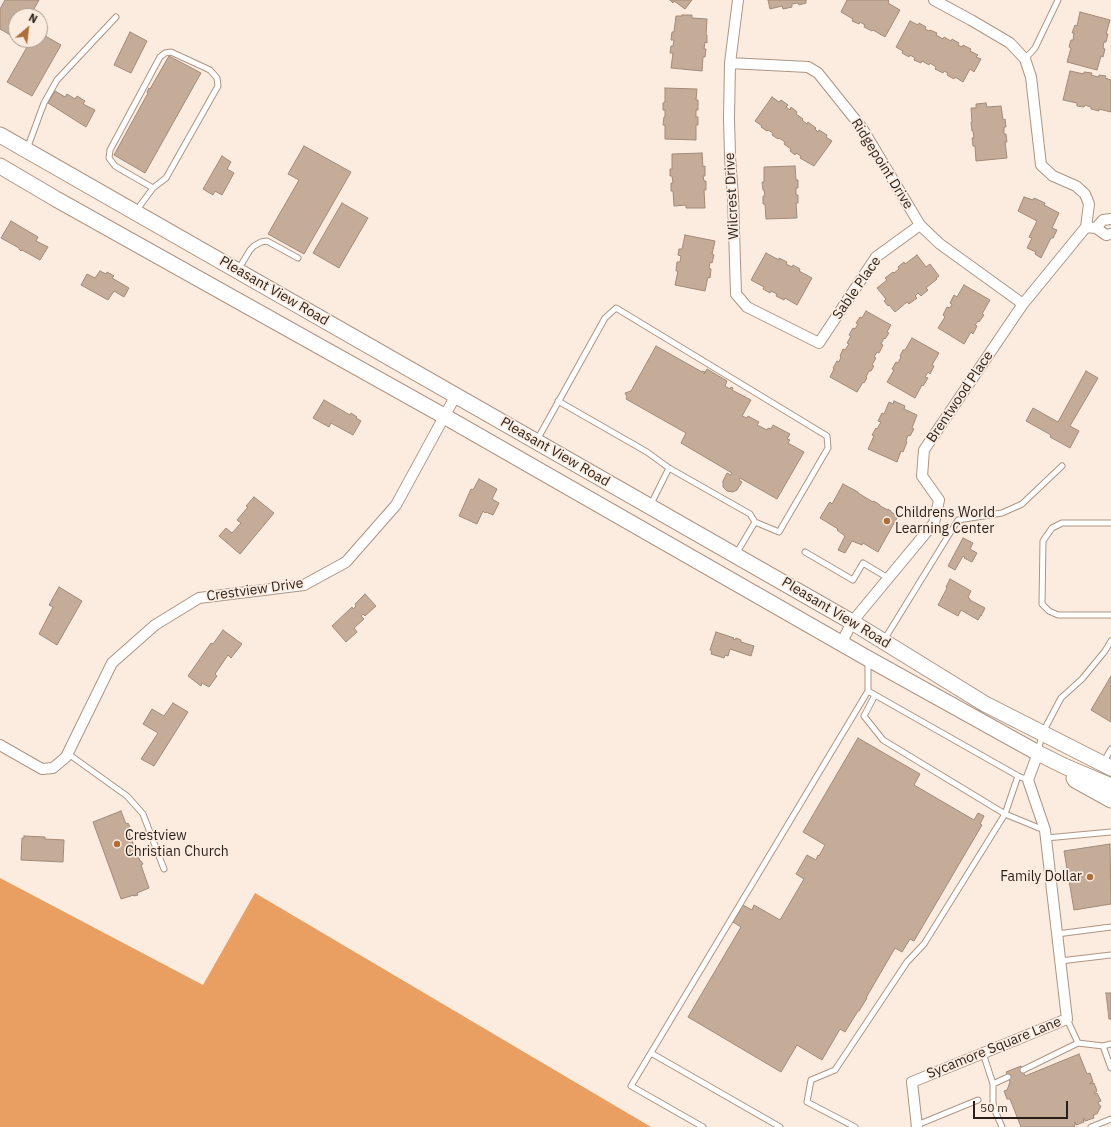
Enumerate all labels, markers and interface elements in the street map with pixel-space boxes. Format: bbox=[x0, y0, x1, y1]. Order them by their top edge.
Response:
north arrow bbox=[8, 8, 48, 48]
text: N bbox=[26, 10, 40, 26]
street label: Ridgepoint Drive bbox=[847, 116, 917, 212]
street label: Wilcrest Drive bbox=[721, 152, 743, 240]
street label: Pleasant View Road bbox=[216, 253, 332, 329]
street label: Sable Place bbox=[829, 253, 885, 323]
street label: Brentwood Place bbox=[923, 348, 997, 446]
street label: Pleasant View Road bbox=[497, 414, 613, 490]
place label: Childrens World Learning Center bbox=[895, 505, 995, 538]
marker: Childrens World Learning Center bbox=[882, 516, 892, 526]
street label: Pleasant View Road bbox=[779, 574, 893, 652]
street label: Crestview Drive bbox=[205, 575, 305, 605]
place label: Crestview Christian Church bbox=[125, 828, 229, 860]
marker: Crestview Christian Church bbox=[112, 839, 122, 849]
place label: Family Dollar bbox=[1000, 869, 1082, 885]
marker: Family Dollar bbox=[1085, 872, 1095, 882]
street label: Sycamore Square Lane bbox=[924, 1013, 1064, 1083]
scale bar bbox=[975, 1093, 1070, 1119]
text: 50 m bbox=[980, 1100, 1008, 1115]

